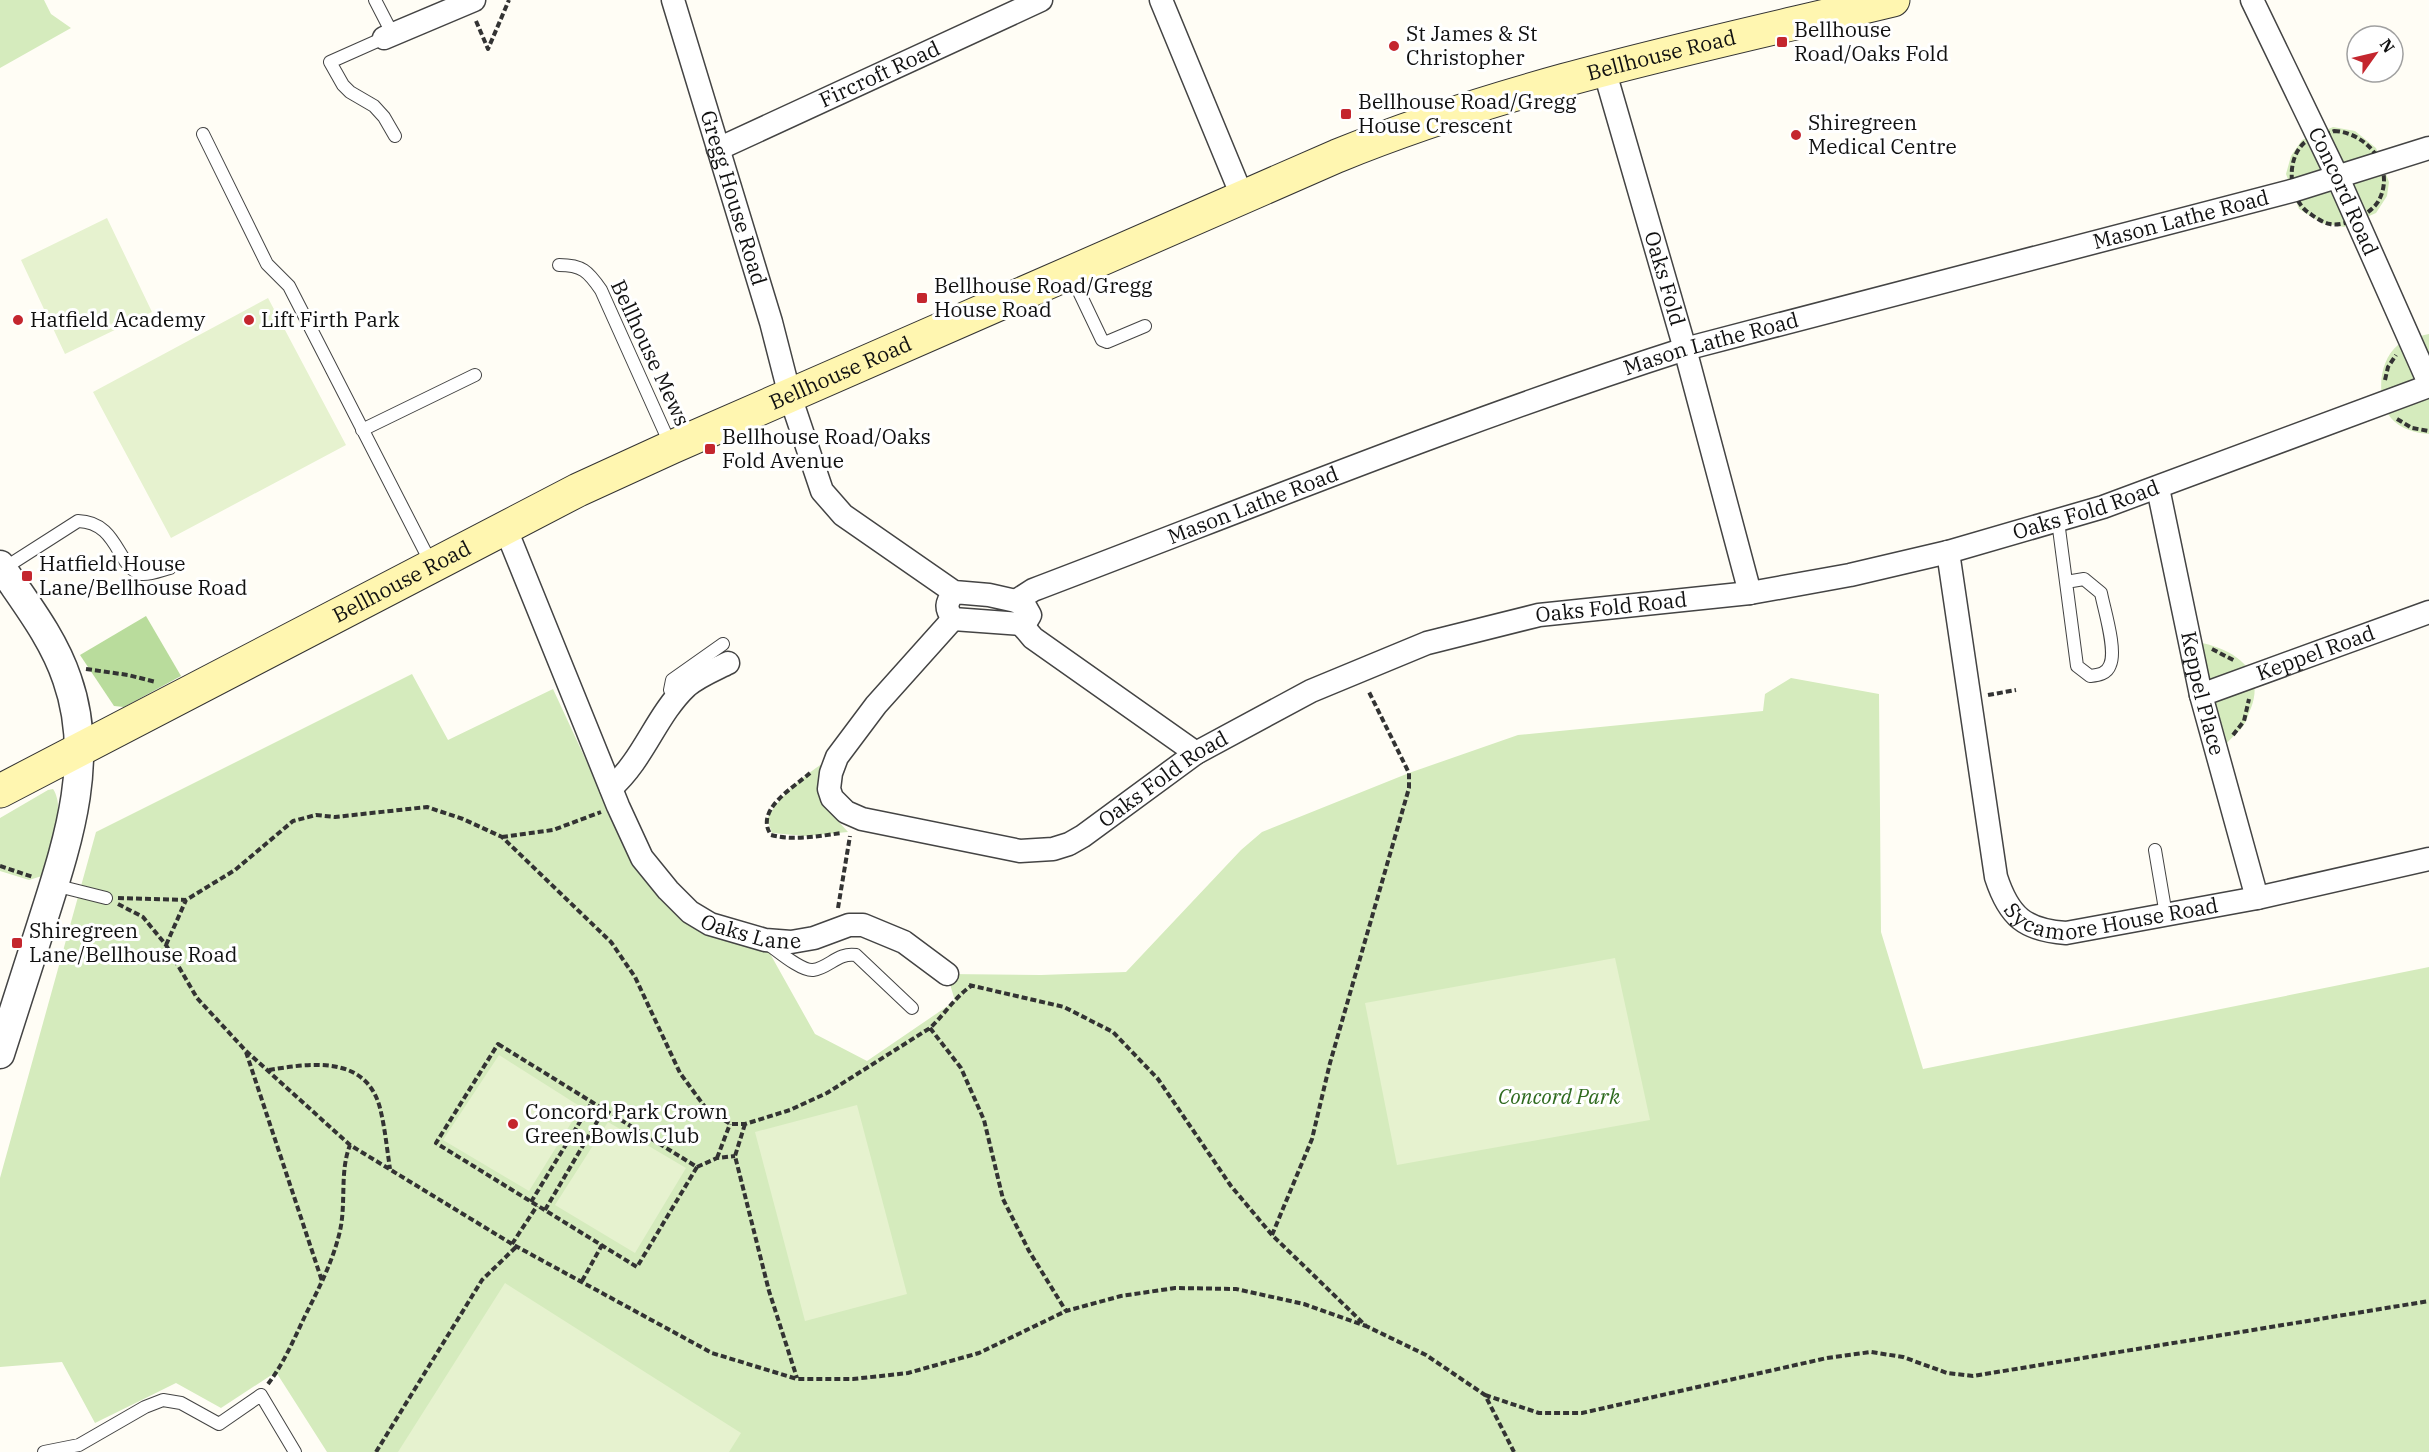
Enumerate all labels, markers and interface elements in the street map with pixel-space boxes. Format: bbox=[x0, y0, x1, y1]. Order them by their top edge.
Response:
place label: Bellhouse Road/Oaks Fold bbox=[1794, 15, 1949, 67]
place label: St James & St Christopher bbox=[1406, 19, 1538, 71]
street label: Bellhouse Road bbox=[1584, 22, 1739, 86]
north arrow bbox=[2345, 24, 2405, 84]
street label: Fircroft Road bbox=[814, 33, 944, 113]
marker: Bellhouse Road/Oaks Fold bbox=[1775, 35, 1789, 49]
text: N bbox=[2376, 35, 2399, 56]
marker: St James & St Christopher bbox=[1387, 39, 1401, 53]
place label: Bellhouse Road/Gregg House Crescent bbox=[1358, 87, 1577, 139]
street label: Gregg House Road bbox=[694, 107, 774, 289]
marker: Bellhouse Road/Gregg House Crescent bbox=[1339, 107, 1353, 121]
place label: Shiregreen Medical Centre bbox=[1808, 108, 1957, 160]
street label: Concord Road bbox=[2302, 122, 2386, 260]
marker: Shiregreen Medical Centre bbox=[1789, 128, 1803, 142]
street label: Mason Lathe Road bbox=[2090, 182, 2272, 255]
street label: Oaks Fold bbox=[1639, 228, 1693, 329]
place label: Bellhouse Road/Gregg House Road bbox=[934, 271, 1153, 323]
street label: Bellhouse Mews bbox=[605, 275, 697, 430]
marker: Bellhouse Road/Gregg House Road bbox=[915, 291, 929, 305]
place label: Hatfield Academy bbox=[30, 305, 206, 333]
place label: Lift Firth Park bbox=[261, 305, 400, 333]
street label: Mason Lathe Road bbox=[1620, 305, 1802, 381]
marker: Hatfield Academy bbox=[11, 313, 25, 327]
marker: Lift Firth Park bbox=[242, 313, 256, 327]
street label: Bellhouse Road bbox=[765, 329, 916, 416]
place label: Bellhouse Road/Oaks Fold Avenue bbox=[722, 422, 931, 474]
marker: Bellhouse Road/Oaks Fold Avenue bbox=[703, 442, 717, 456]
street label: Mason Lathe Road bbox=[1163, 459, 1342, 550]
street label: Oaks Fold Road bbox=[2009, 472, 2163, 545]
street label: Bellhouse Road bbox=[327, 533, 476, 629]
place label: Hatfield House Lane/Bellhouse Road bbox=[39, 549, 248, 601]
marker: Hatfield House Lane/Bellhouse Road bbox=[20, 569, 34, 583]
street label: Oaks Fold Road bbox=[1534, 585, 1688, 628]
street label: Keppel Road bbox=[2252, 618, 2379, 687]
street label: Keppel Place bbox=[2175, 628, 2232, 758]
street label: Oaks Fold Road bbox=[1092, 723, 1233, 833]
street label: Sycamore House Road bbox=[2005, 884, 2227, 916]
text: Sycamore House Road bbox=[1998, 890, 2220, 946]
street label: Oaks Lane bbox=[695, 906, 803, 955]
place label: Shiregreen Lane/Bellhouse Road bbox=[29, 916, 238, 968]
marker: Shiregreen Lane/Bellhouse Road bbox=[10, 936, 24, 950]
park label: Concord Park bbox=[1498, 1082, 1621, 1110]
place label: Concord Park Crown Green Bowls Club bbox=[525, 1097, 728, 1149]
marker: Concord Park Crown Green Bowls Club bbox=[506, 1117, 520, 1131]

